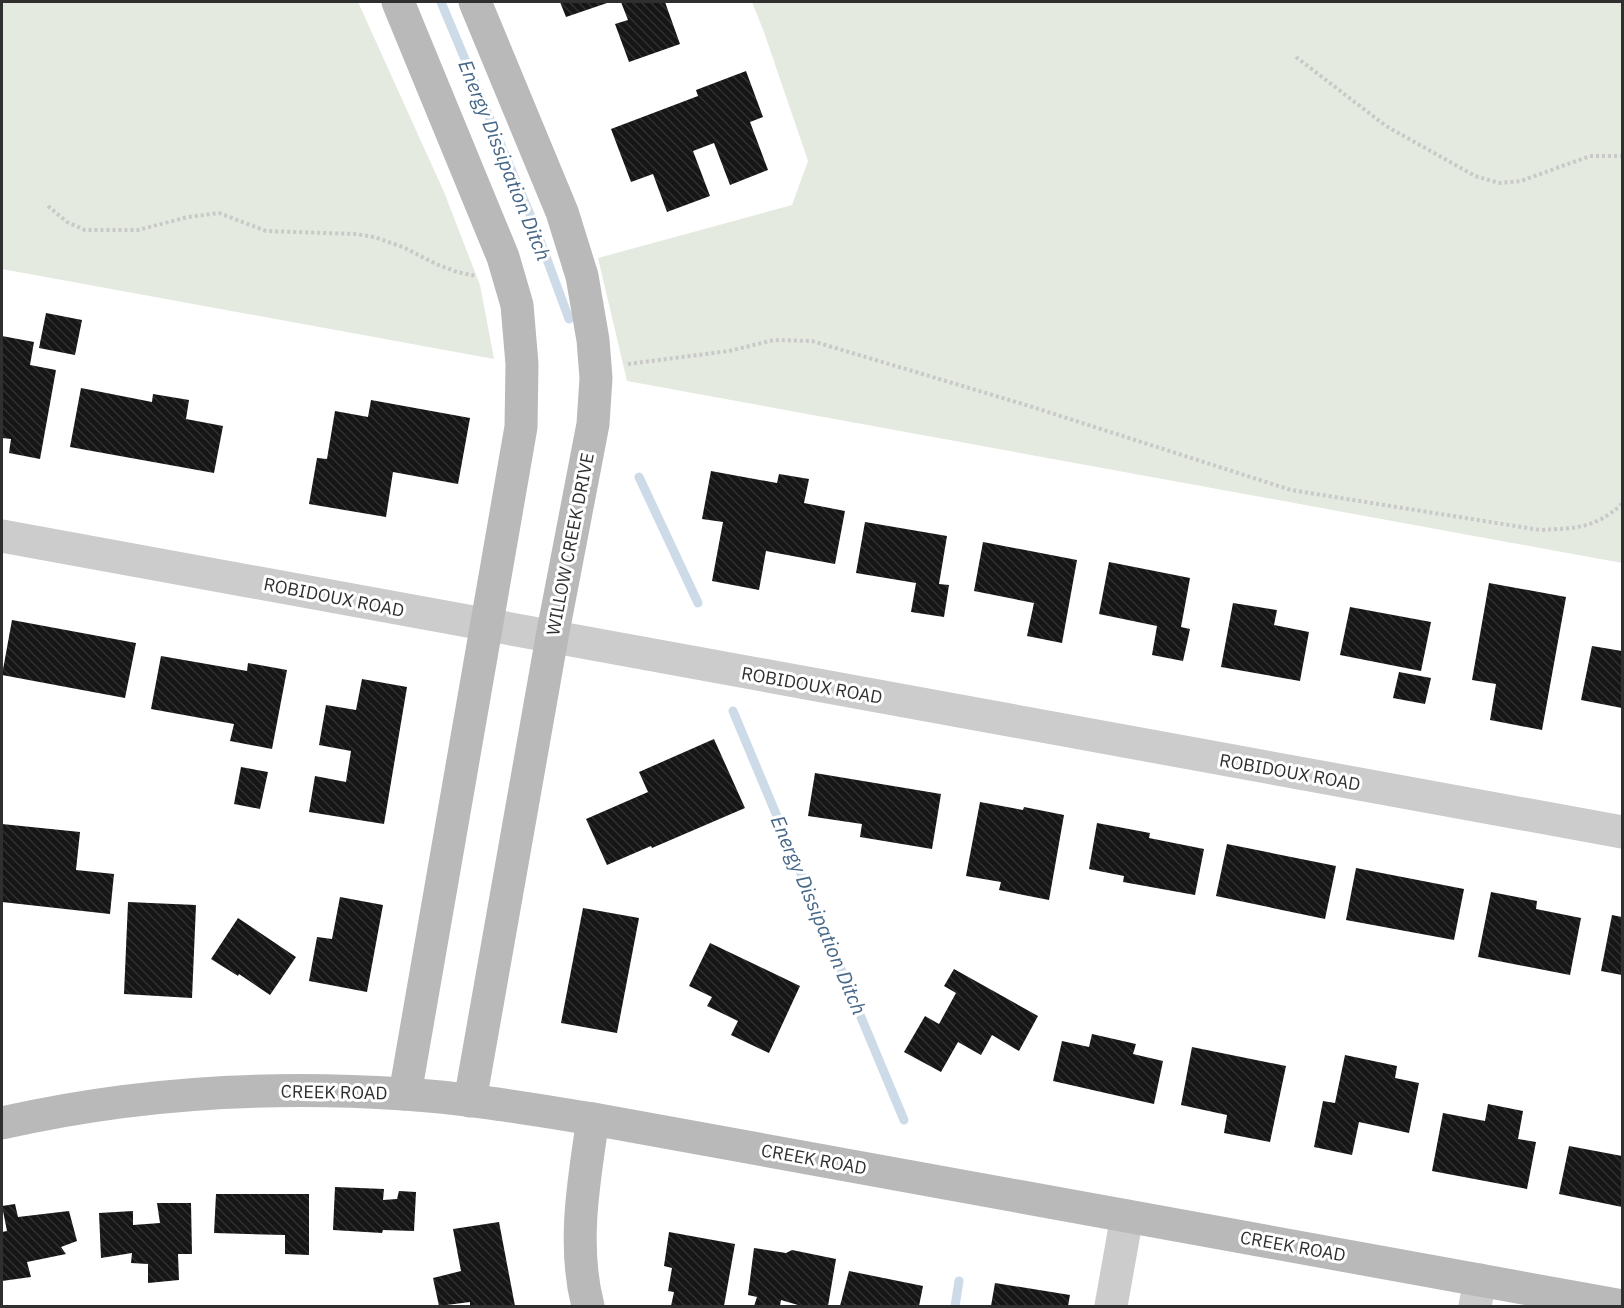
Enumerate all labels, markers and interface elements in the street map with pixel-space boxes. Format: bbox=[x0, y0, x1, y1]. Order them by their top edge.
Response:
water label: Energy Dissipation Ditch bbox=[452, 56, 558, 264]
street label: WILLOW CREEK DRIVE bbox=[541, 451, 599, 637]
street label: ROBIDOUX ROAD bbox=[262, 572, 406, 622]
street label: ROBIDOUX ROAD bbox=[740, 661, 884, 709]
street label: ROBIDOUX ROAD bbox=[1218, 748, 1362, 796]
water label: Energy Dissipation Ditch bbox=[765, 811, 873, 1019]
street label: CREEK ROAD bbox=[280, 1080, 388, 1104]
street label: CREEK ROAD bbox=[759, 1138, 869, 1180]
street label: CREEK ROAD bbox=[1238, 1225, 1348, 1267]

